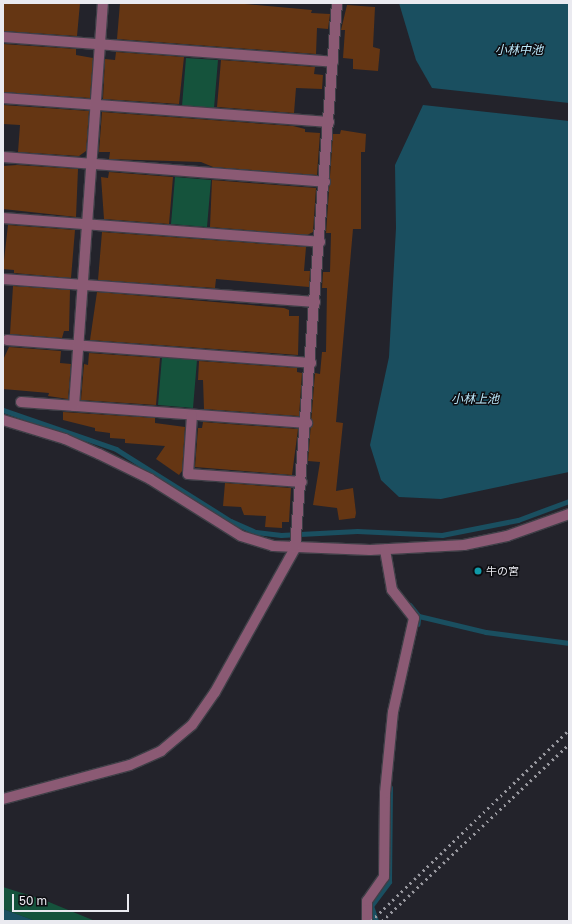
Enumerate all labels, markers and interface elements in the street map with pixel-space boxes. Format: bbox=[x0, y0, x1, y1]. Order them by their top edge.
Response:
water label: 小林中池 bbox=[495, 43, 543, 57]
water label: 小林上池 bbox=[451, 392, 499, 406]
place label: 牛の宮 bbox=[486, 564, 519, 578]
marker: 牛の宮 bbox=[473, 566, 483, 576]
scale bar bbox=[14, 886, 131, 912]
text: 50 m bbox=[19, 893, 47, 908]

